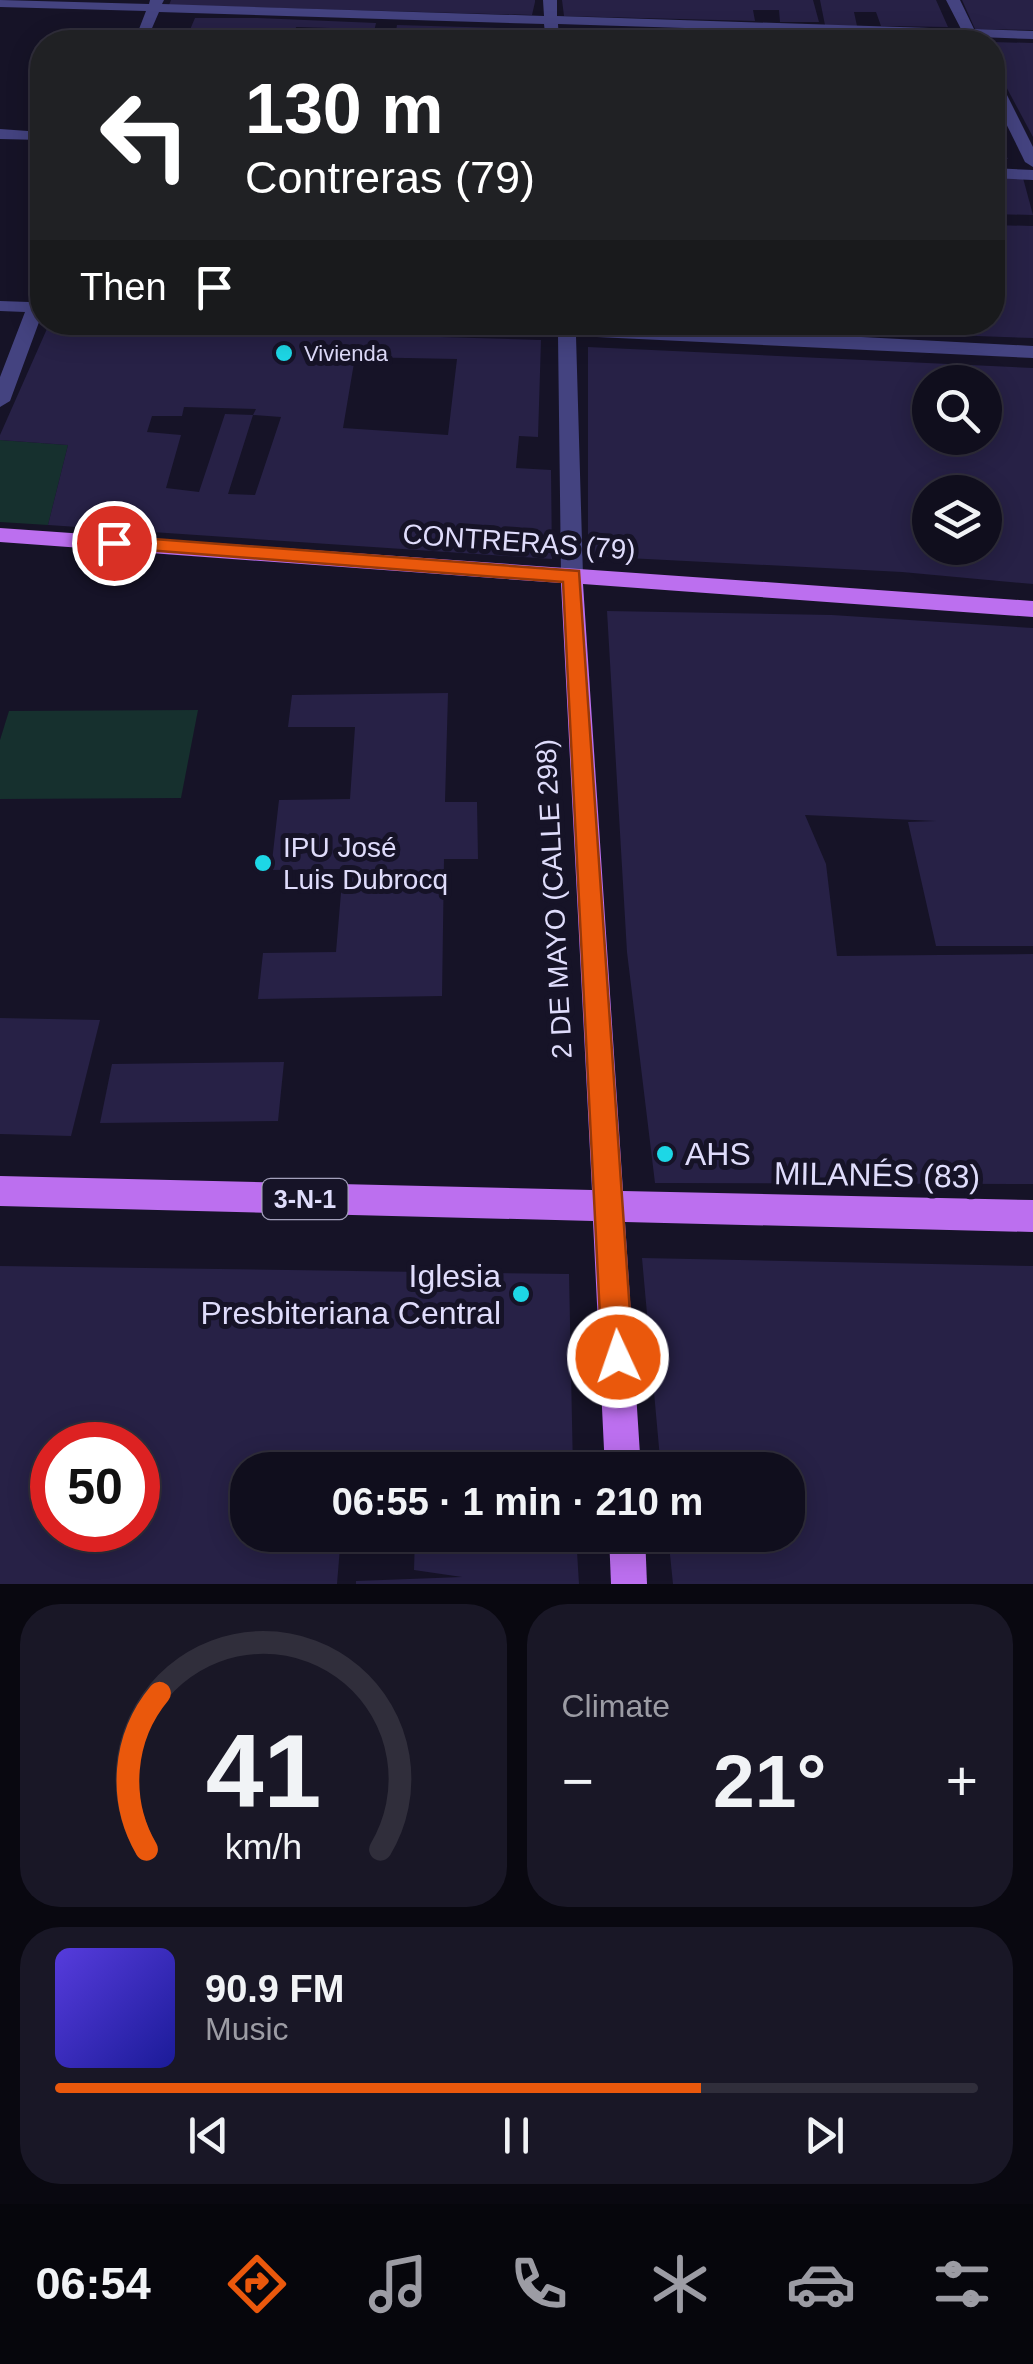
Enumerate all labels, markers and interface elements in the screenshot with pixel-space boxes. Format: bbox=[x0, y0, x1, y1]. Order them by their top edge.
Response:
icon: left bbox=[80, 70, 210, 200]
text: 130 m bbox=[245, 70, 443, 148]
text: Contreras (79) bbox=[245, 152, 535, 203]
icon: arrive bbox=[187, 260, 242, 315]
text: Then bbox=[80, 266, 167, 308]
place label: Vivienda bbox=[304, 341, 389, 366]
marker: Vivienda bbox=[273, 342, 295, 364]
map controls bbox=[912, 365, 1002, 565]
button: search bbox=[912, 365, 1002, 455]
button: layers bbox=[912, 475, 1002, 565]
pin bbox=[72, 501, 157, 586]
icon: arrive bbox=[87, 516, 142, 571]
street label: CONTRERAS (79) bbox=[402, 518, 636, 566]
street label: 2 DE MAYO (CALLE 298) bbox=[530, 738, 578, 1060]
place label: IPU José Luis Dubrocq bbox=[283, 832, 448, 895]
marker: IPU José Luis Dubrocq bbox=[252, 852, 274, 874]
place label: AHS bbox=[685, 1136, 751, 1172]
marker: AHS bbox=[654, 1143, 676, 1165]
street label: MILANÉS (83) bbox=[774, 1155, 980, 1195]
road number: 3-N-1 bbox=[262, 1179, 348, 1219]
place label: Iglesia Presbiteriana Central bbox=[200, 1258, 501, 1331]
marker: Iglesia Presbiteriana Central bbox=[510, 1283, 532, 1305]
position arrow bbox=[566, 1305, 670, 1409]
speed limit sign: 50 bbox=[30, 1422, 160, 1552]
text: 06:55 · 1 min · 210 m bbox=[332, 1481, 703, 1523]
text: Climate bbox=[562, 1688, 670, 1724]
text: 41 bbox=[205, 1713, 321, 1829]
text: 21° bbox=[713, 1739, 826, 1823]
text: − bbox=[562, 1750, 594, 1812]
text: + bbox=[946, 1750, 978, 1812]
text: km/h bbox=[225, 1827, 302, 1867]
text: 90.9 FM bbox=[205, 1968, 344, 2010]
text: Music bbox=[205, 2011, 289, 2047]
icon: previous bbox=[181, 2108, 236, 2163]
icon: pause bbox=[489, 2108, 544, 2163]
icon: next bbox=[797, 2108, 852, 2163]
icon: directions bbox=[222, 2249, 292, 2319]
icon: music bbox=[363, 2249, 433, 2319]
icon: phone bbox=[504, 2249, 574, 2319]
icon: climate bbox=[645, 2249, 715, 2319]
icon: car bbox=[786, 2249, 856, 2319]
icon: filters bbox=[927, 2249, 997, 2319]
text: 06:54 bbox=[36, 2258, 151, 2309]

